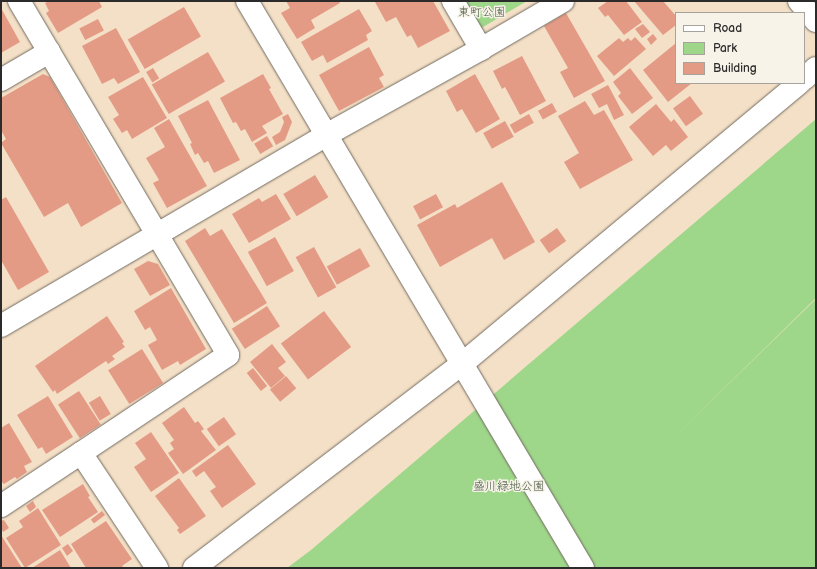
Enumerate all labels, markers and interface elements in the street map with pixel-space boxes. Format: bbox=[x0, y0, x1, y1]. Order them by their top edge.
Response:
park label: 東町公園 bbox=[458, 6, 506, 20]
legend bbox=[675, 12, 805, 84]
text: Road bbox=[713, 21, 742, 36]
text: Park bbox=[713, 41, 737, 56]
text: Building bbox=[713, 61, 757, 76]
park label: 盛川緑地公園 bbox=[473, 480, 545, 494]

